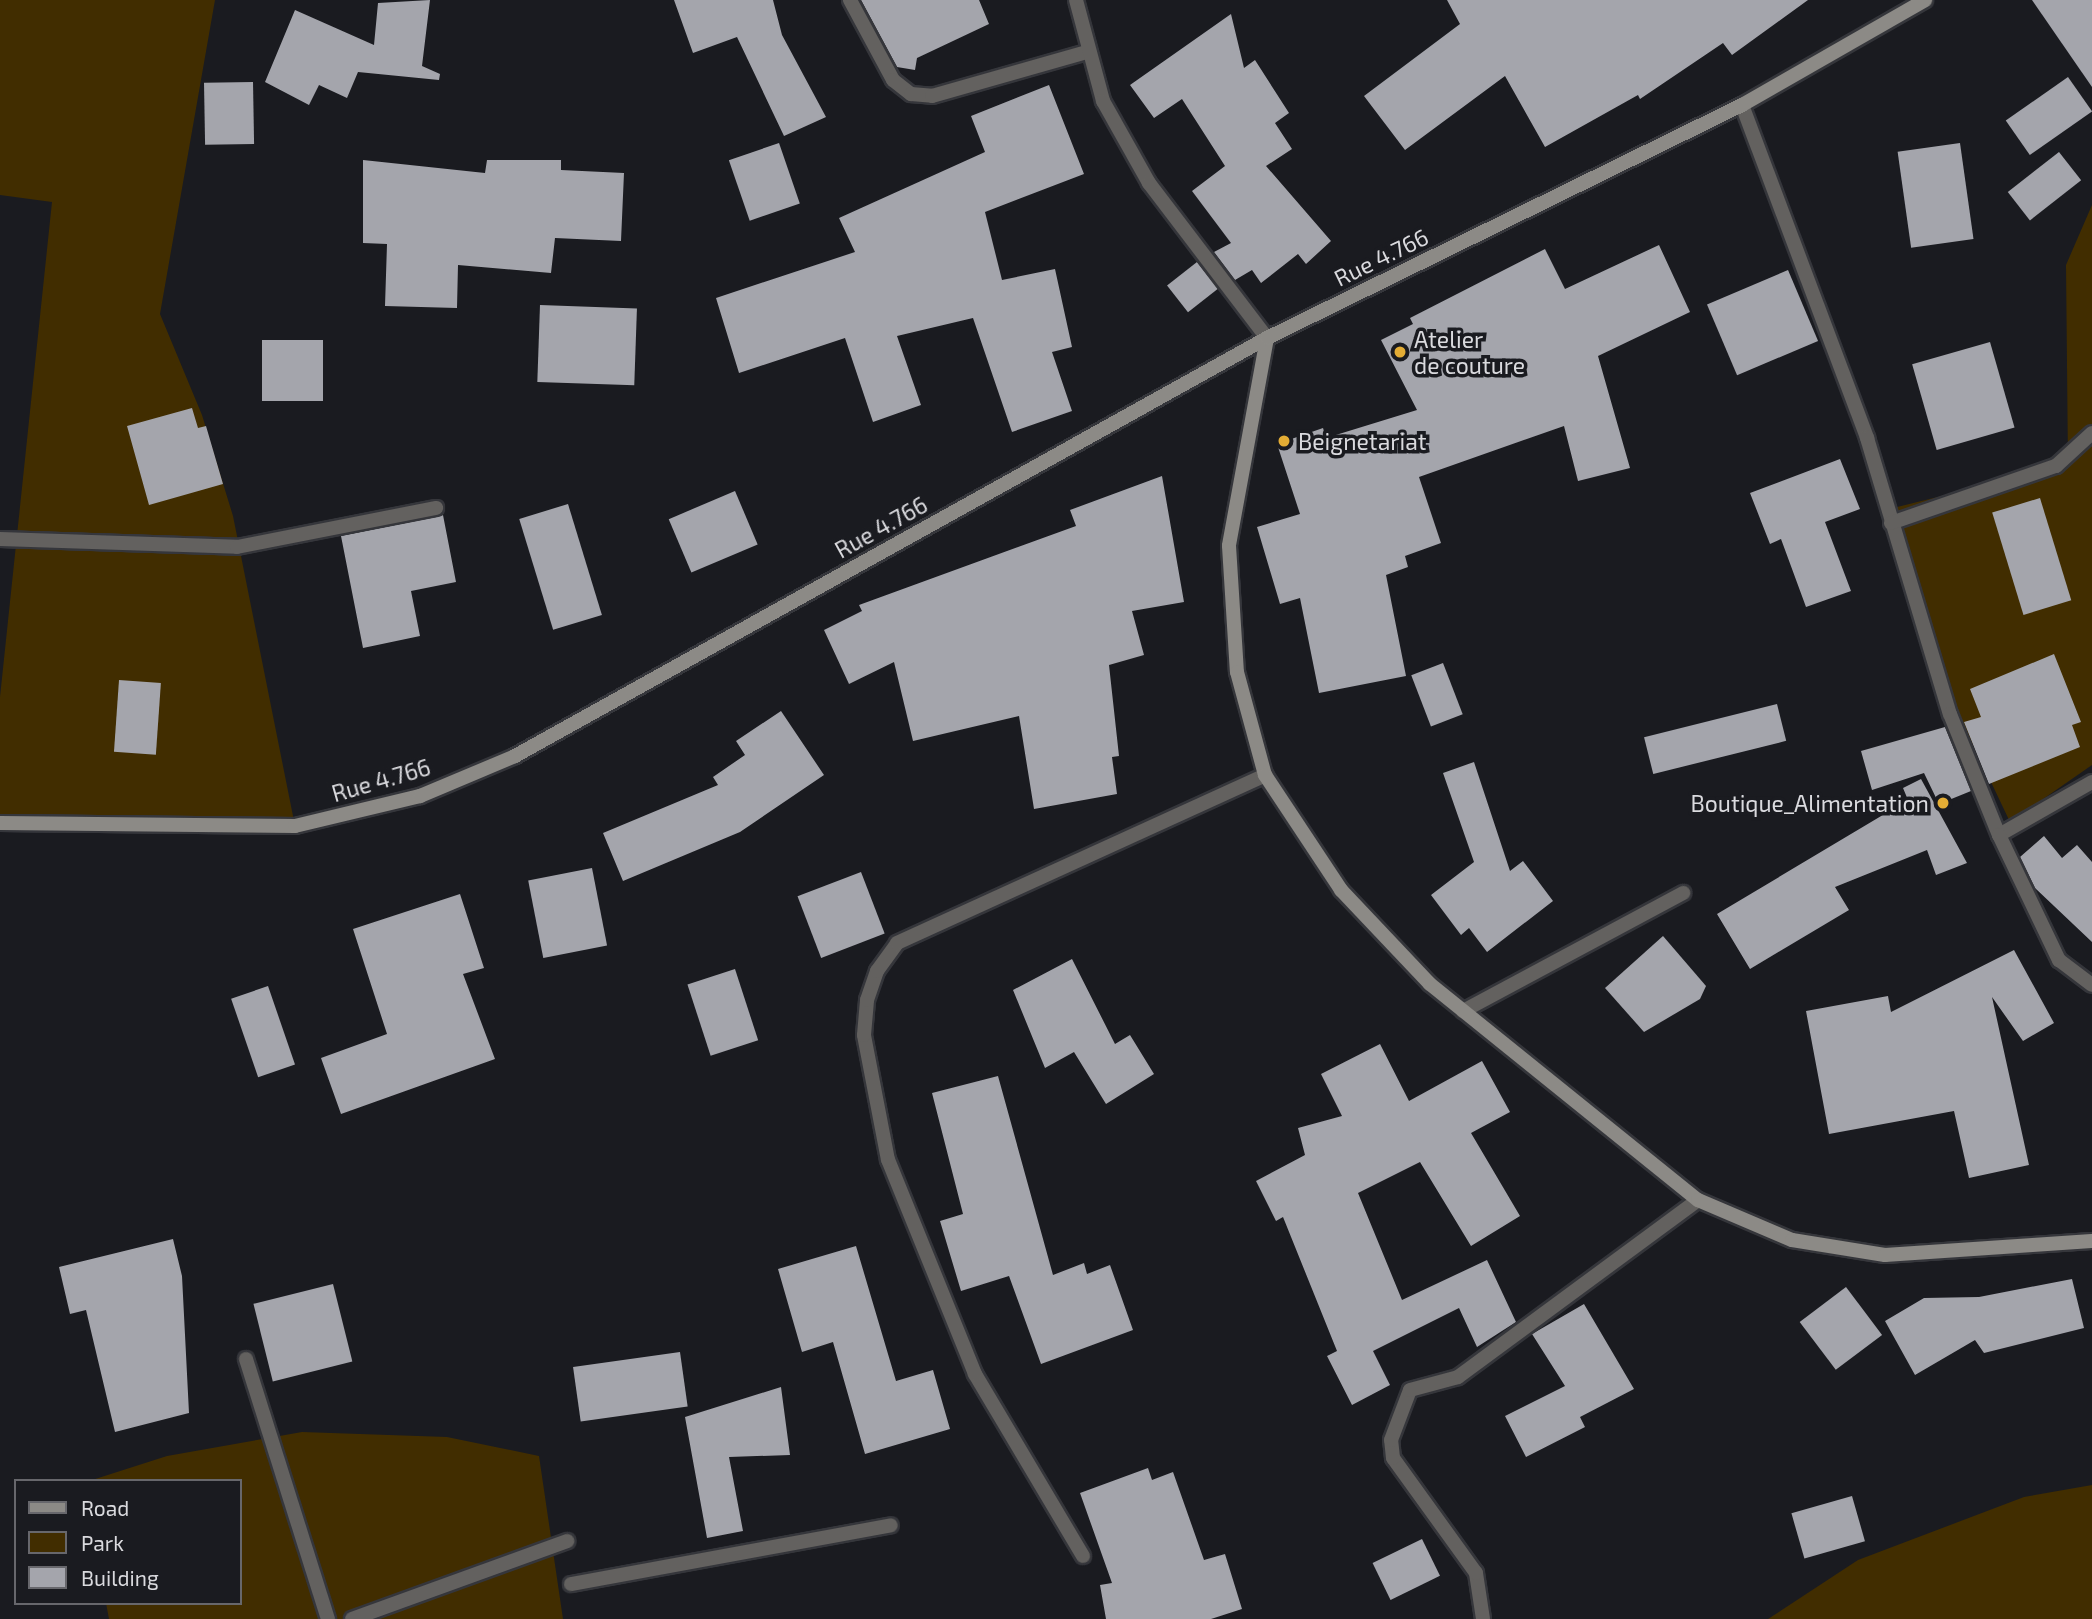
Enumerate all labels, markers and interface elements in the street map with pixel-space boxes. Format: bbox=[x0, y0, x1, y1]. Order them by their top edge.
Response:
street label: Rue 4.766 bbox=[1329, 222, 1433, 292]
place label: Atelier de couture bbox=[1414, 325, 1525, 379]
marker: Atelier de couture bbox=[1392, 344, 1408, 360]
place label: Beignetariat bbox=[1298, 427, 1427, 455]
marker: Beignetariat bbox=[1276, 433, 1292, 449]
street label: Rue 4.766 bbox=[830, 490, 932, 564]
street label: Rue 4.766 bbox=[328, 753, 434, 807]
place label: Boutique_Alimentation bbox=[1690, 789, 1929, 817]
marker: Boutique_Alimentation bbox=[1935, 795, 1951, 811]
legend bbox=[14, 1479, 242, 1605]
text: Road bbox=[81, 1495, 129, 1520]
text: Park bbox=[81, 1530, 124, 1555]
text: Building bbox=[81, 1565, 159, 1590]

